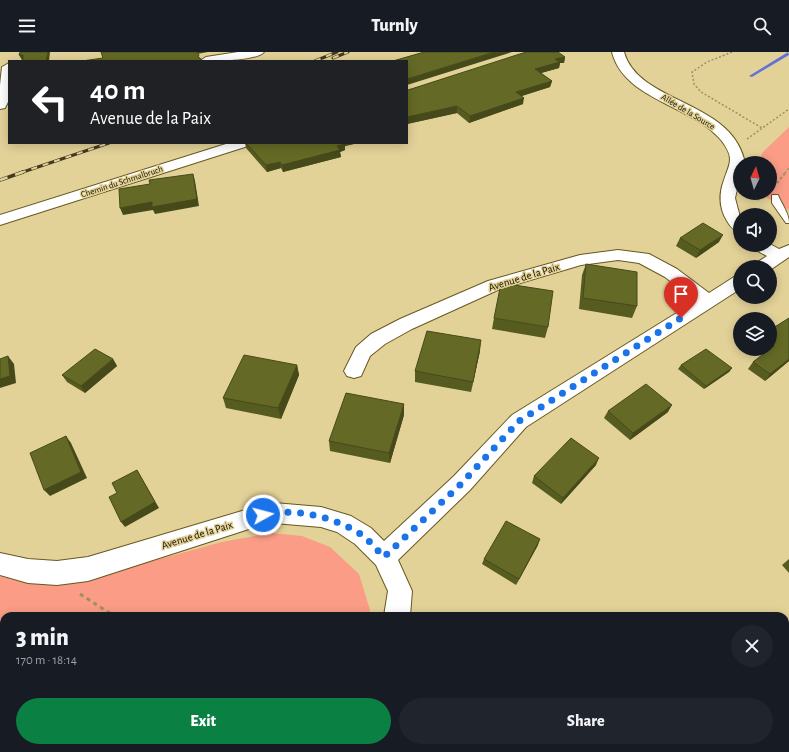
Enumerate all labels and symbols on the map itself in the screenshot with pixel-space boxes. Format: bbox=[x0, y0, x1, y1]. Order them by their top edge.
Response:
street label: Allée de la Source bbox=[659, 92, 717, 132]
north arrow bbox=[733, 156, 777, 200]
street label: Chemin du Schmalbruch bbox=[80, 164, 164, 200]
street label: Avenue de la Paix bbox=[487, 261, 561, 293]
pin bbox=[664, 277, 698, 318]
position arrow bbox=[242, 494, 284, 536]
street label: Avenue de la Paix bbox=[160, 519, 234, 551]

